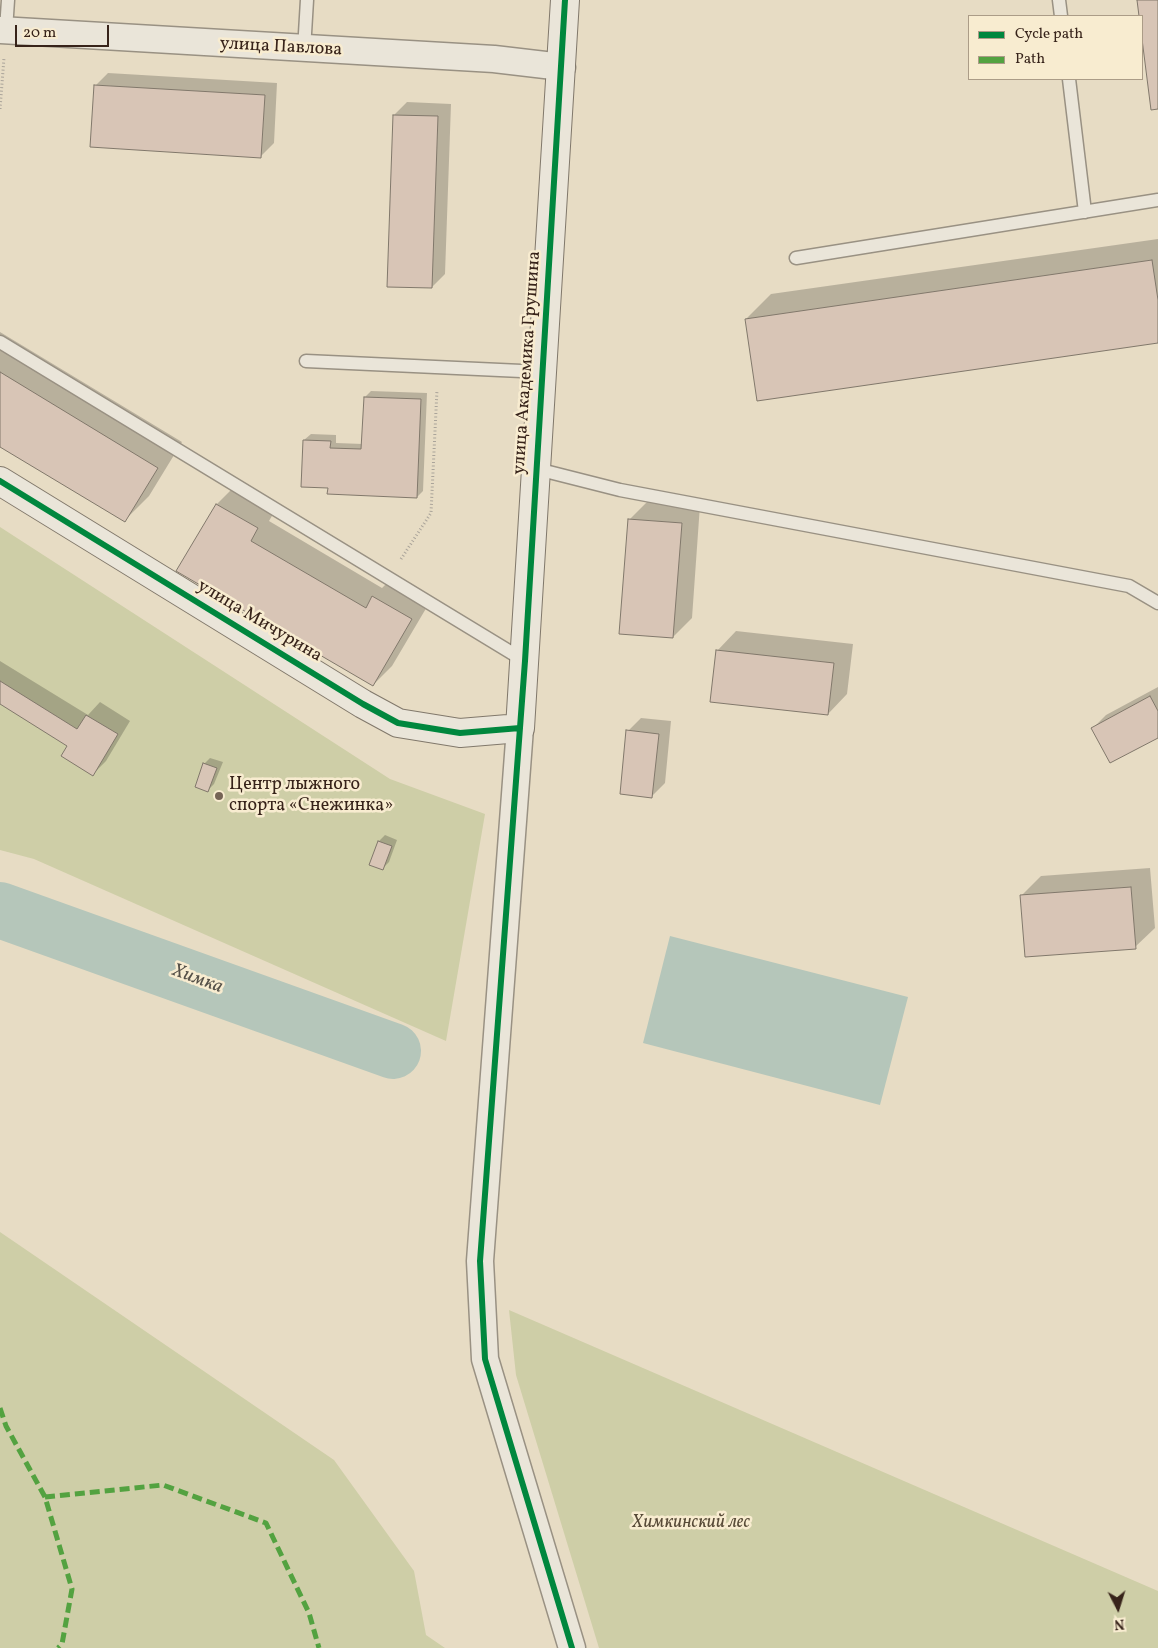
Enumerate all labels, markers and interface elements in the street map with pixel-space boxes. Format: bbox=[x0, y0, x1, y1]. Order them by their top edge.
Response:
scale bar bbox=[18, 15, 111, 47]
legend bbox=[968, 15, 1143, 80]
text: 20 m bbox=[23, 23, 56, 44]
text: Cycle path bbox=[1015, 24, 1083, 45]
street label: улица Павлова bbox=[219, 34, 343, 62]
text: Path bbox=[1015, 49, 1045, 70]
street label: улица Академика Грушина bbox=[509, 250, 547, 476]
street label: улица Мичурина bbox=[193, 576, 325, 668]
place label: Центр лыжного спорта «Снежинка» bbox=[229, 775, 393, 818]
marker: Центр лыжного спорта «Снежинка» bbox=[213, 790, 225, 802]
water label: Химка bbox=[169, 960, 225, 1000]
park label: Химкинский лес bbox=[632, 1513, 750, 1535]
north arrow bbox=[1093, 1583, 1143, 1633]
text: N bbox=[1113, 1614, 1125, 1633]

